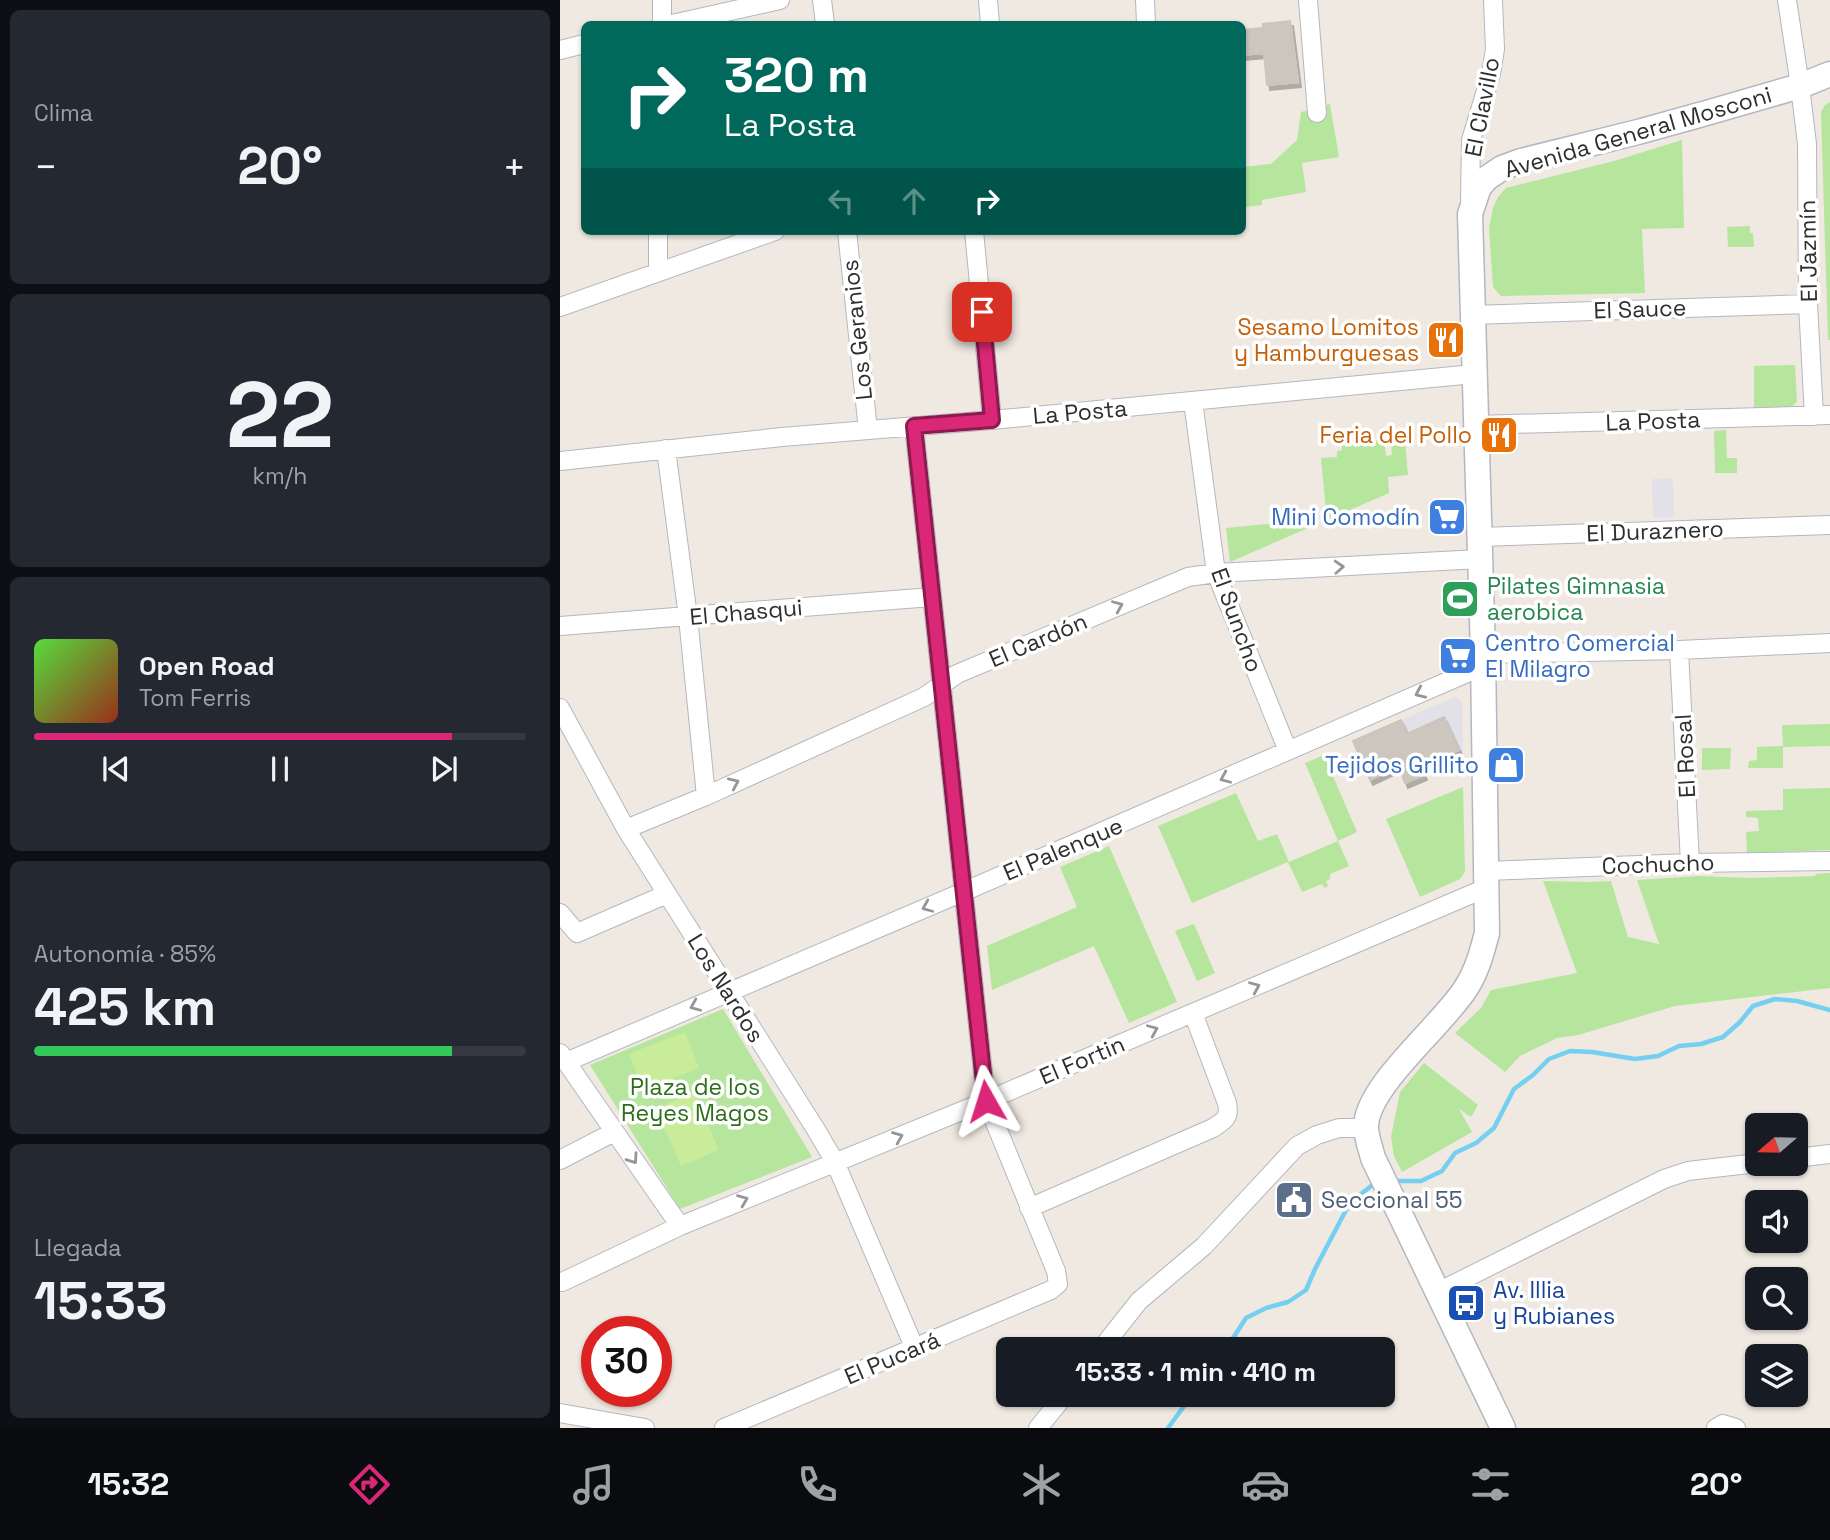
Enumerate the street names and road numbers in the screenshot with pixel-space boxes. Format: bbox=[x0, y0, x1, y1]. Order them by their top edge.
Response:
street label: El Clavillo bbox=[1458, 55, 1506, 159]
street label: Avenida General Mosconi bbox=[1501, 79, 1775, 185]
street label: El Jazmín bbox=[1792, 200, 1824, 302]
street label: Los Geranios bbox=[835, 258, 879, 402]
street label: El Sauce bbox=[1593, 292, 1687, 326]
street label: La Posta bbox=[1031, 393, 1129, 431]
street label: La Posta bbox=[1605, 404, 1701, 438]
street label: El Duraznero bbox=[1586, 514, 1724, 548]
street label: El Suncho bbox=[1204, 564, 1270, 676]
street label: El Chasqui bbox=[688, 592, 804, 632]
street label: El Cardón bbox=[984, 606, 1092, 674]
street label: El Rosal bbox=[1668, 713, 1702, 799]
street label: El Palenque bbox=[999, 810, 1127, 888]
street label: Cochucho bbox=[1601, 847, 1715, 881]
street label: Los Nardos bbox=[681, 928, 771, 1048]
street label: El Fortin bbox=[1035, 1029, 1129, 1091]
street label: El Pucará bbox=[840, 1324, 944, 1392]

